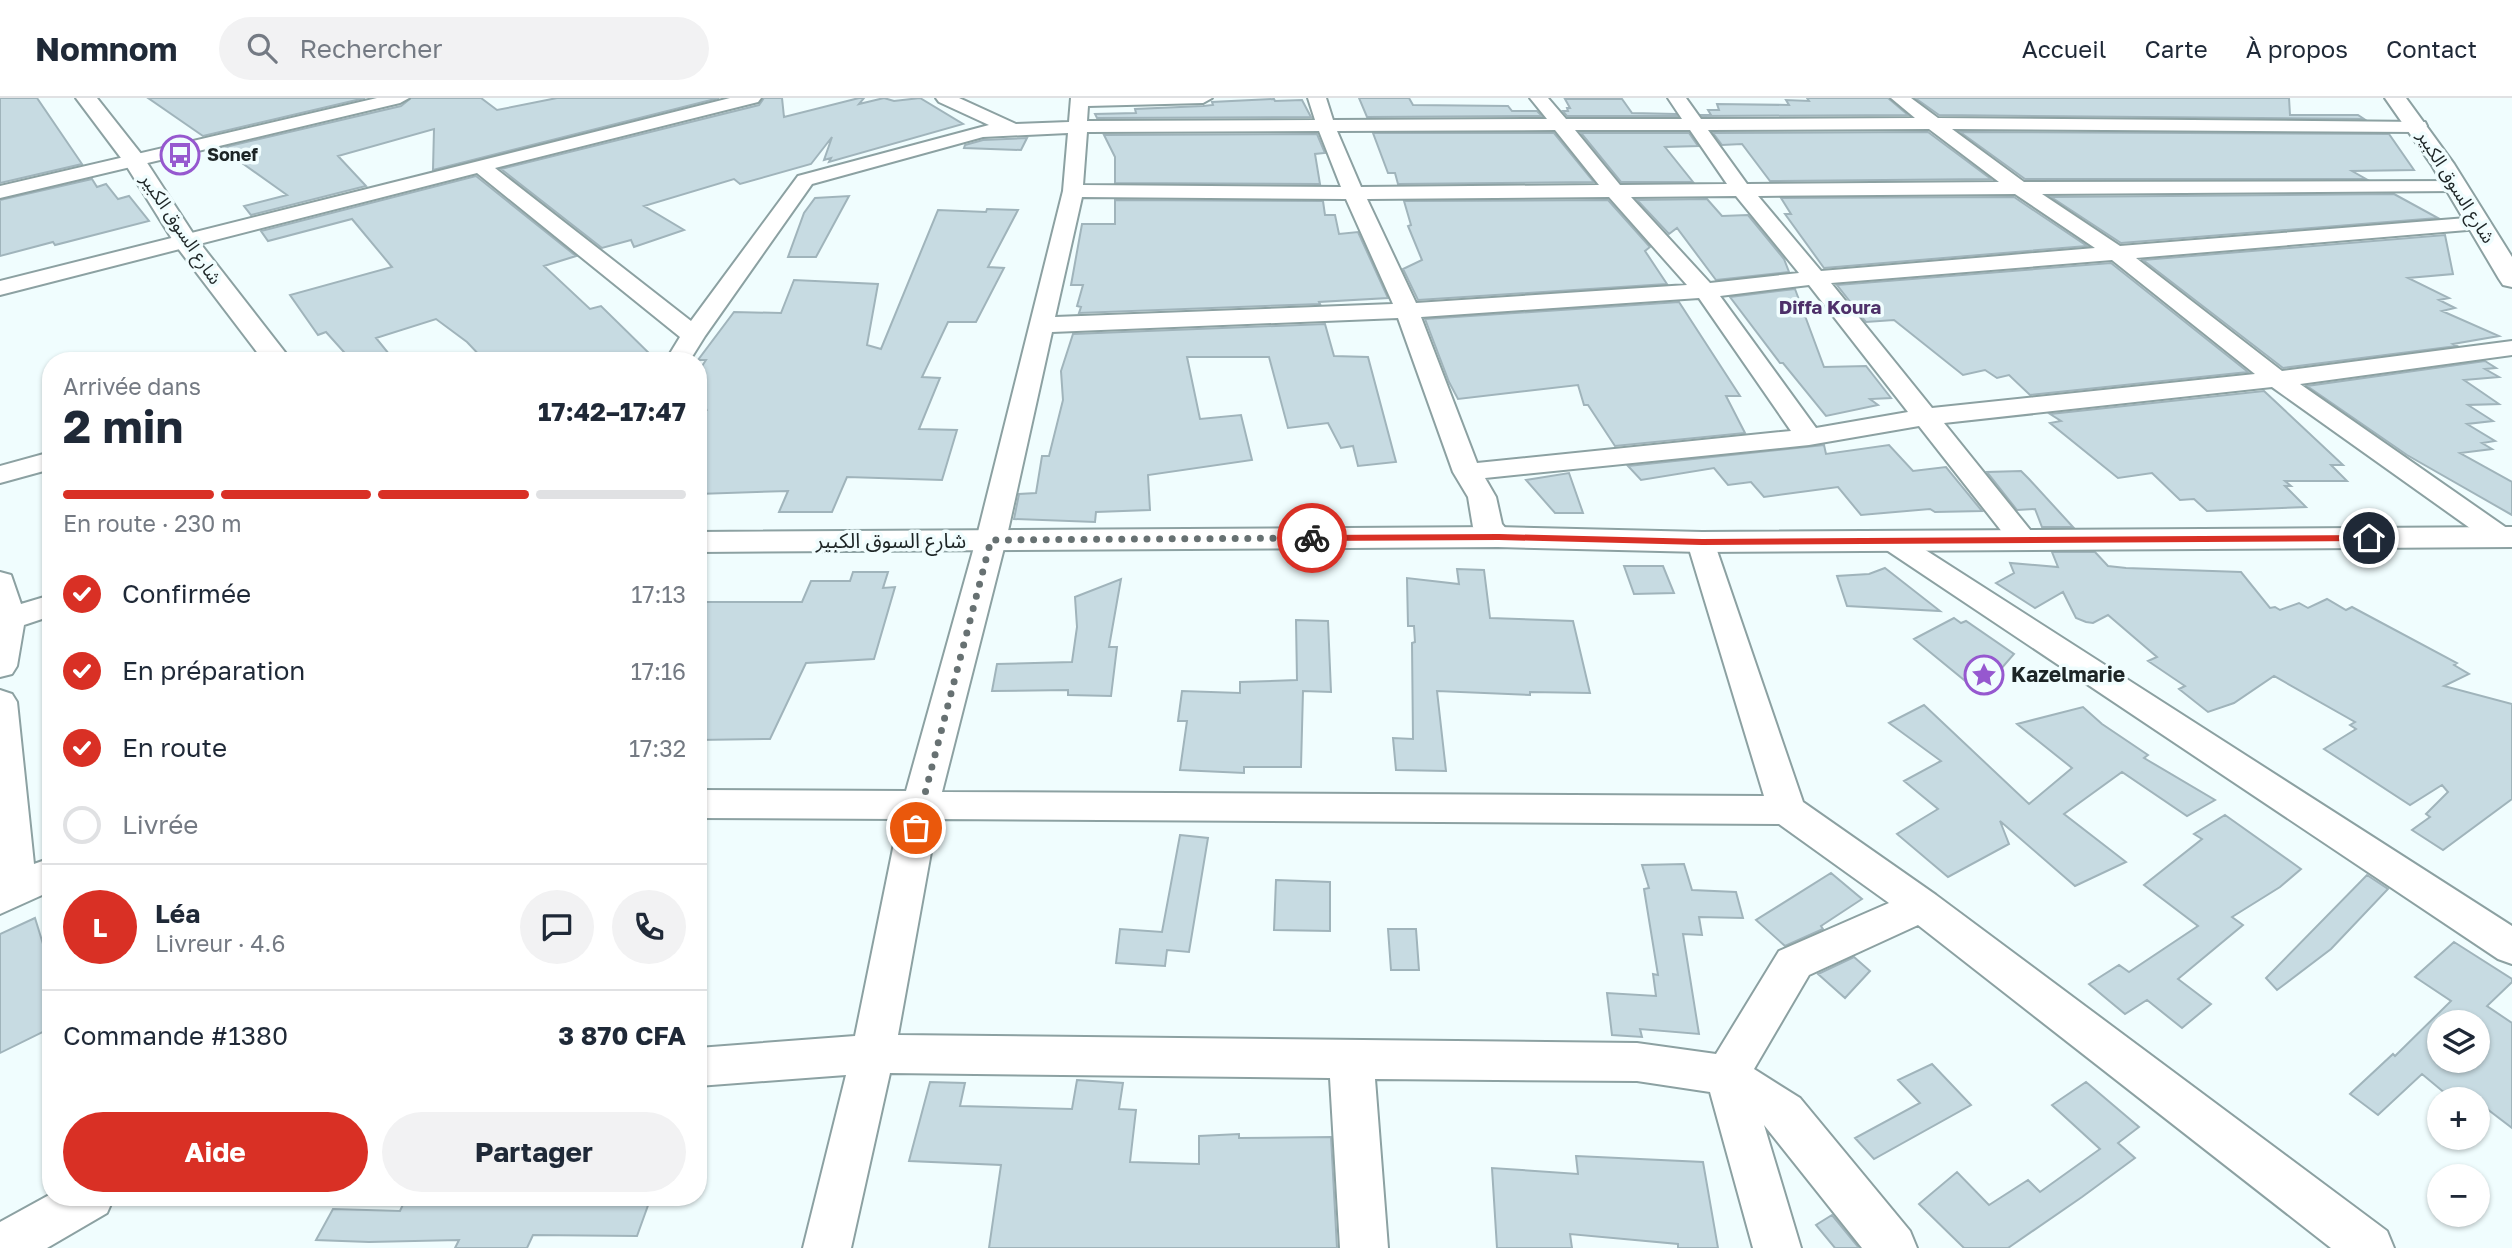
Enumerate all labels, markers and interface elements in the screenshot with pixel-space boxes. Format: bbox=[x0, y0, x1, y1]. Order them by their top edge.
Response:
search box bbox=[219, 17, 709, 80]
text: Nomnom bbox=[35, 29, 177, 68]
icon: search bbox=[243, 29, 281, 67]
text: Rechercher bbox=[299, 33, 442, 64]
text: Accueil bbox=[2022, 34, 2106, 63]
text: Carte bbox=[2144, 34, 2208, 63]
text: À propos bbox=[2246, 34, 2348, 63]
text: Contact bbox=[2386, 34, 2477, 63]
street label: شارع السوق الكبير bbox=[2409, 125, 2500, 249]
bus stop icon: Sonef bbox=[159, 134, 201, 176]
place label: Sonef bbox=[207, 143, 258, 165]
street label: شارع السوق الكبير bbox=[133, 168, 227, 290]
district label: Diffa Koura bbox=[1779, 295, 1881, 318]
text: Arrivée dans bbox=[63, 372, 201, 400]
text: 17:42–17:47 bbox=[538, 396, 686, 427]
text: 2 min bbox=[63, 398, 183, 453]
courier bbox=[1277, 503, 1347, 573]
pin bbox=[2339, 508, 2399, 568]
text: En route · 230 m bbox=[63, 509, 241, 537]
icon: bike bbox=[1293, 519, 1331, 557]
icon: home bbox=[2350, 519, 2388, 557]
street label: شارع السوق الكبير bbox=[815, 527, 966, 556]
icon: check bbox=[63, 575, 101, 613]
text: Confirmée bbox=[122, 578, 251, 609]
text: 17:13 bbox=[631, 580, 686, 608]
icon: check bbox=[63, 652, 101, 690]
place icon: Kazelmarie bbox=[1963, 654, 2005, 696]
text: En préparation bbox=[122, 655, 305, 686]
text: 17:16 bbox=[631, 657, 686, 685]
place label: Kazelmarie bbox=[2011, 661, 2125, 687]
icon: check bbox=[63, 729, 101, 767]
text: En route bbox=[122, 732, 227, 763]
text: 17:32 bbox=[629, 734, 686, 762]
pin bbox=[886, 798, 946, 858]
text: Livrée bbox=[122, 809, 198, 840]
icon: bag bbox=[897, 809, 935, 847]
button: chat bbox=[520, 890, 594, 964]
button: phone bbox=[612, 890, 686, 964]
text: Léa bbox=[155, 898, 200, 929]
text: L bbox=[93, 912, 107, 943]
text: Livreur · 4.6 bbox=[155, 929, 285, 957]
map controls bbox=[2427, 1010, 2490, 1227]
button: layers bbox=[2427, 1010, 2490, 1073]
text: Commande #1380 bbox=[63, 1020, 288, 1051]
text: 3 870 CFA bbox=[558, 1020, 686, 1051]
button: + bbox=[2427, 1087, 2490, 1150]
button: Aide bbox=[63, 1112, 368, 1192]
button: Partager bbox=[382, 1112, 686, 1192]
button: − bbox=[2427, 1164, 2490, 1227]

